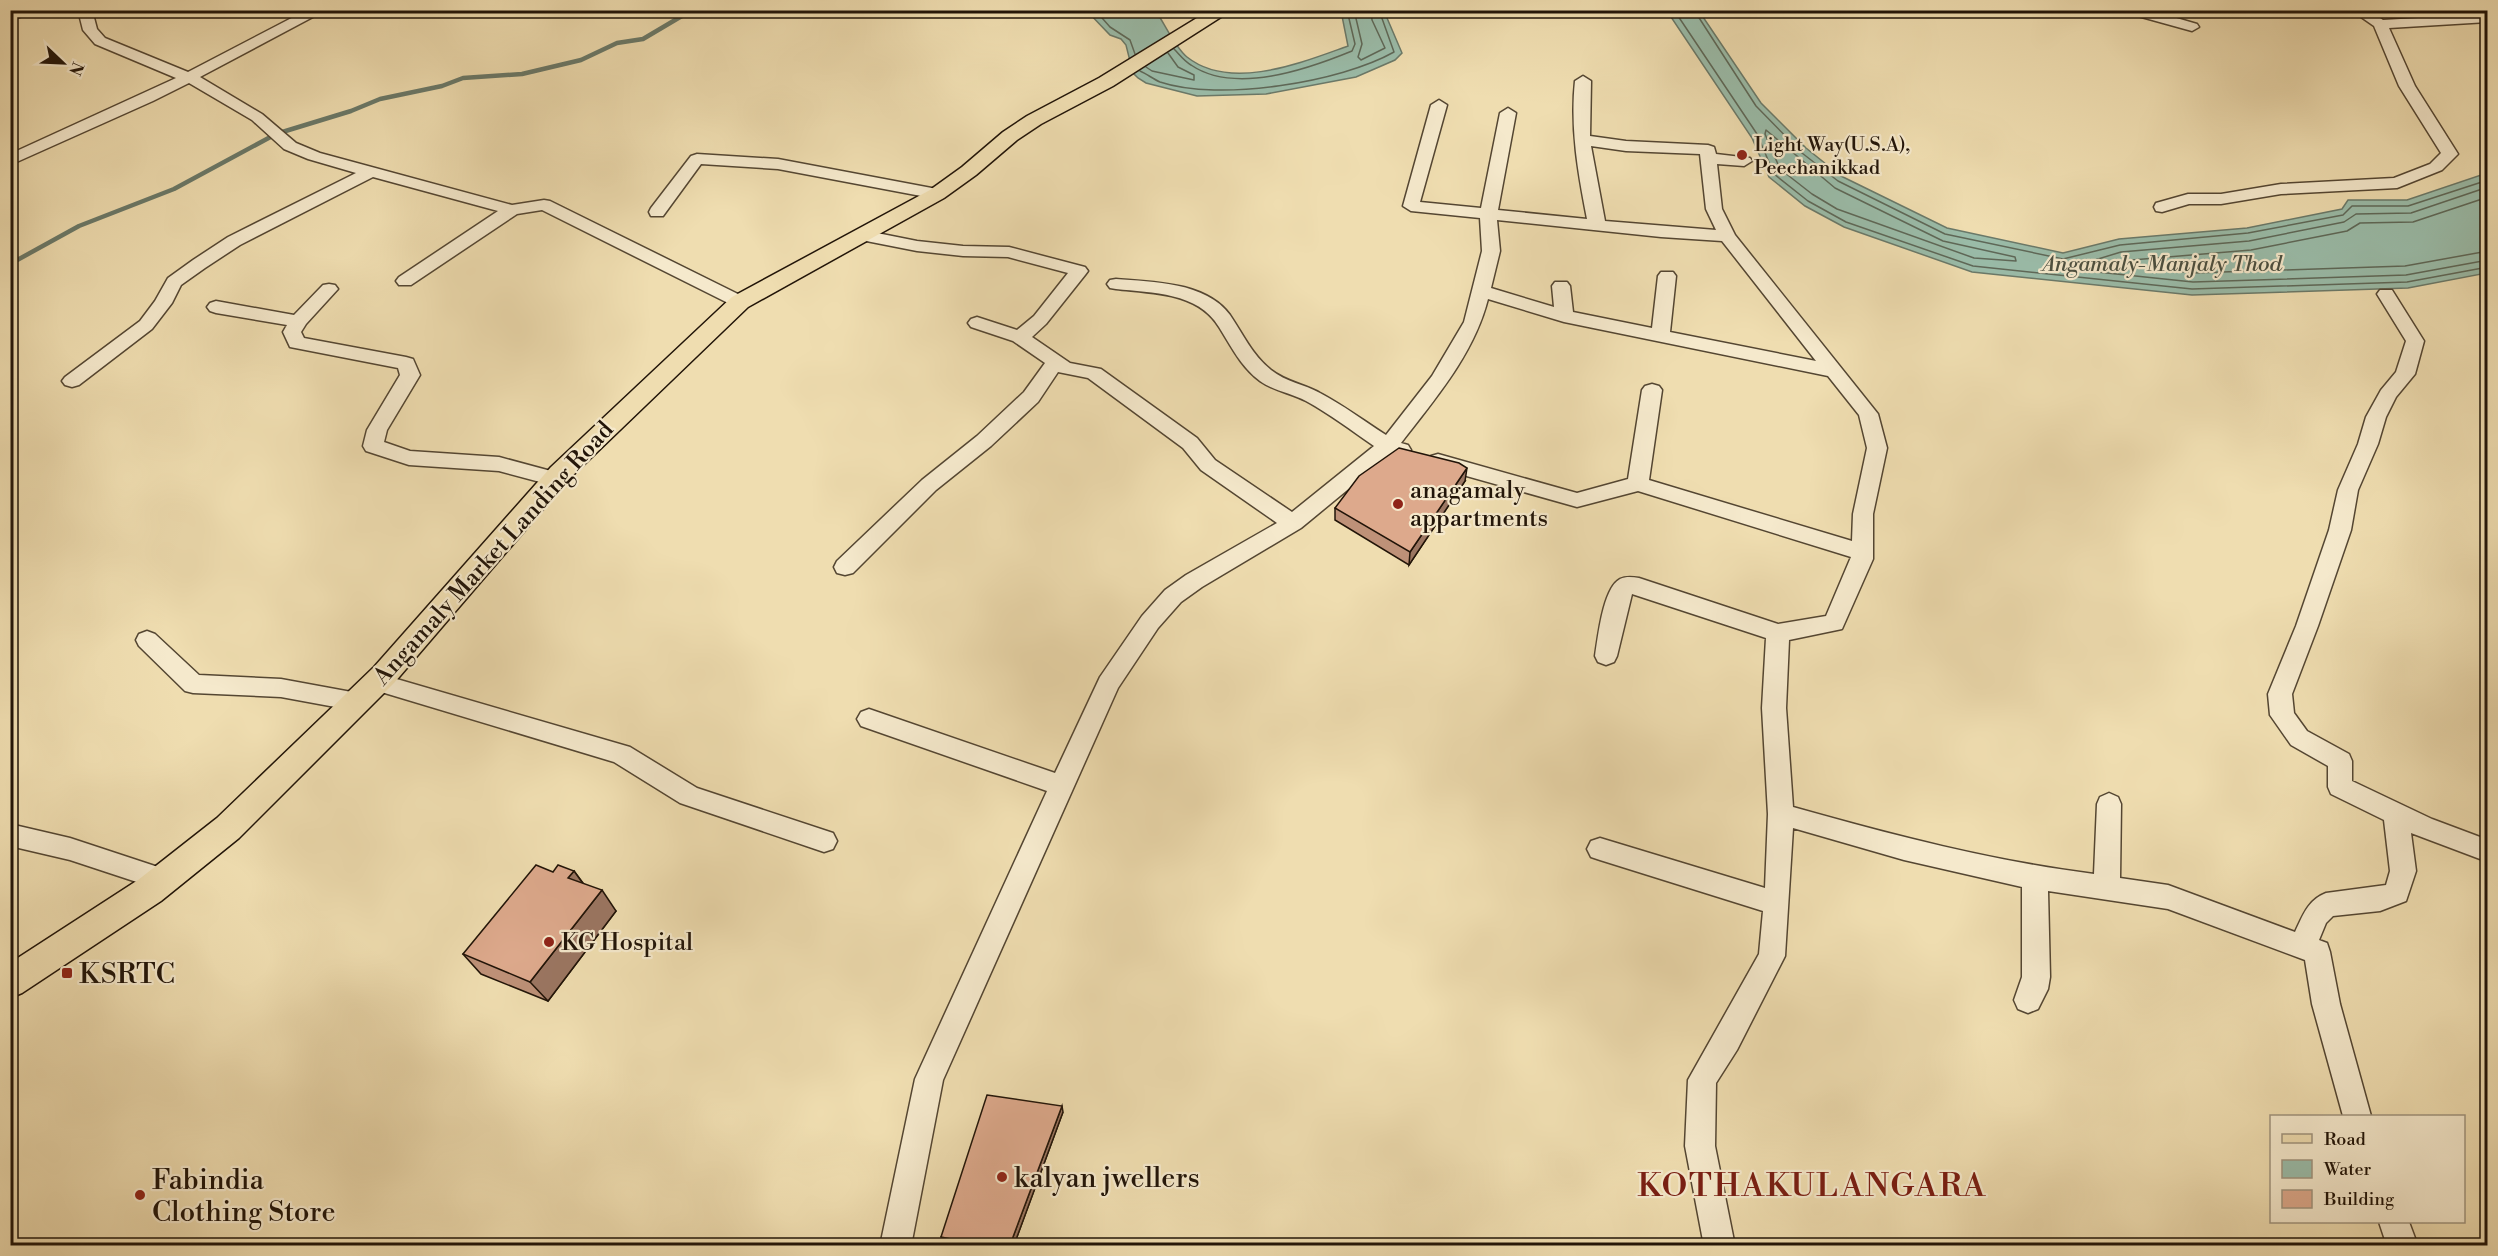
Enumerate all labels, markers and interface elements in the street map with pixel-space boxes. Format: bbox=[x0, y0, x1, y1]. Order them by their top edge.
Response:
north arrow bbox=[33, 33, 93, 93]
text: N bbox=[64, 59, 88, 79]
place label: Light Way(U.S.A), Peechanikkad bbox=[1754, 133, 1910, 181]
marker: Light Way(U.S.A), Peechanikkad bbox=[1735, 148, 1749, 162]
water label: Angamaly-Manjaly Thod bbox=[2040, 251, 2283, 278]
street label: Angamaly Market Landing Road bbox=[367, 415, 621, 693]
place label: anagamaly appartments bbox=[1410, 476, 1548, 534]
marker: anagamaly appartments bbox=[1391, 497, 1405, 511]
place label: KG Hospital bbox=[561, 928, 693, 958]
marker: KG Hospital bbox=[542, 935, 556, 949]
place label: KSRTC bbox=[79, 957, 175, 992]
marker: KSRTC bbox=[60, 966, 74, 980]
legend bbox=[2270, 1115, 2465, 1223]
text: Road bbox=[2324, 1128, 2367, 1151]
text: Water bbox=[2323, 1158, 2372, 1181]
place label: kalyan jwellers bbox=[1014, 1161, 1200, 1196]
place label: Fabindia Clothing Store bbox=[152, 1163, 336, 1230]
district label: KOTHAKULANGARA bbox=[1637, 1166, 1987, 1207]
marker: kalyan jwellers bbox=[995, 1170, 1009, 1184]
marker: Fabindia Clothing Store bbox=[133, 1188, 147, 1202]
text: Building bbox=[2323, 1188, 2395, 1211]

